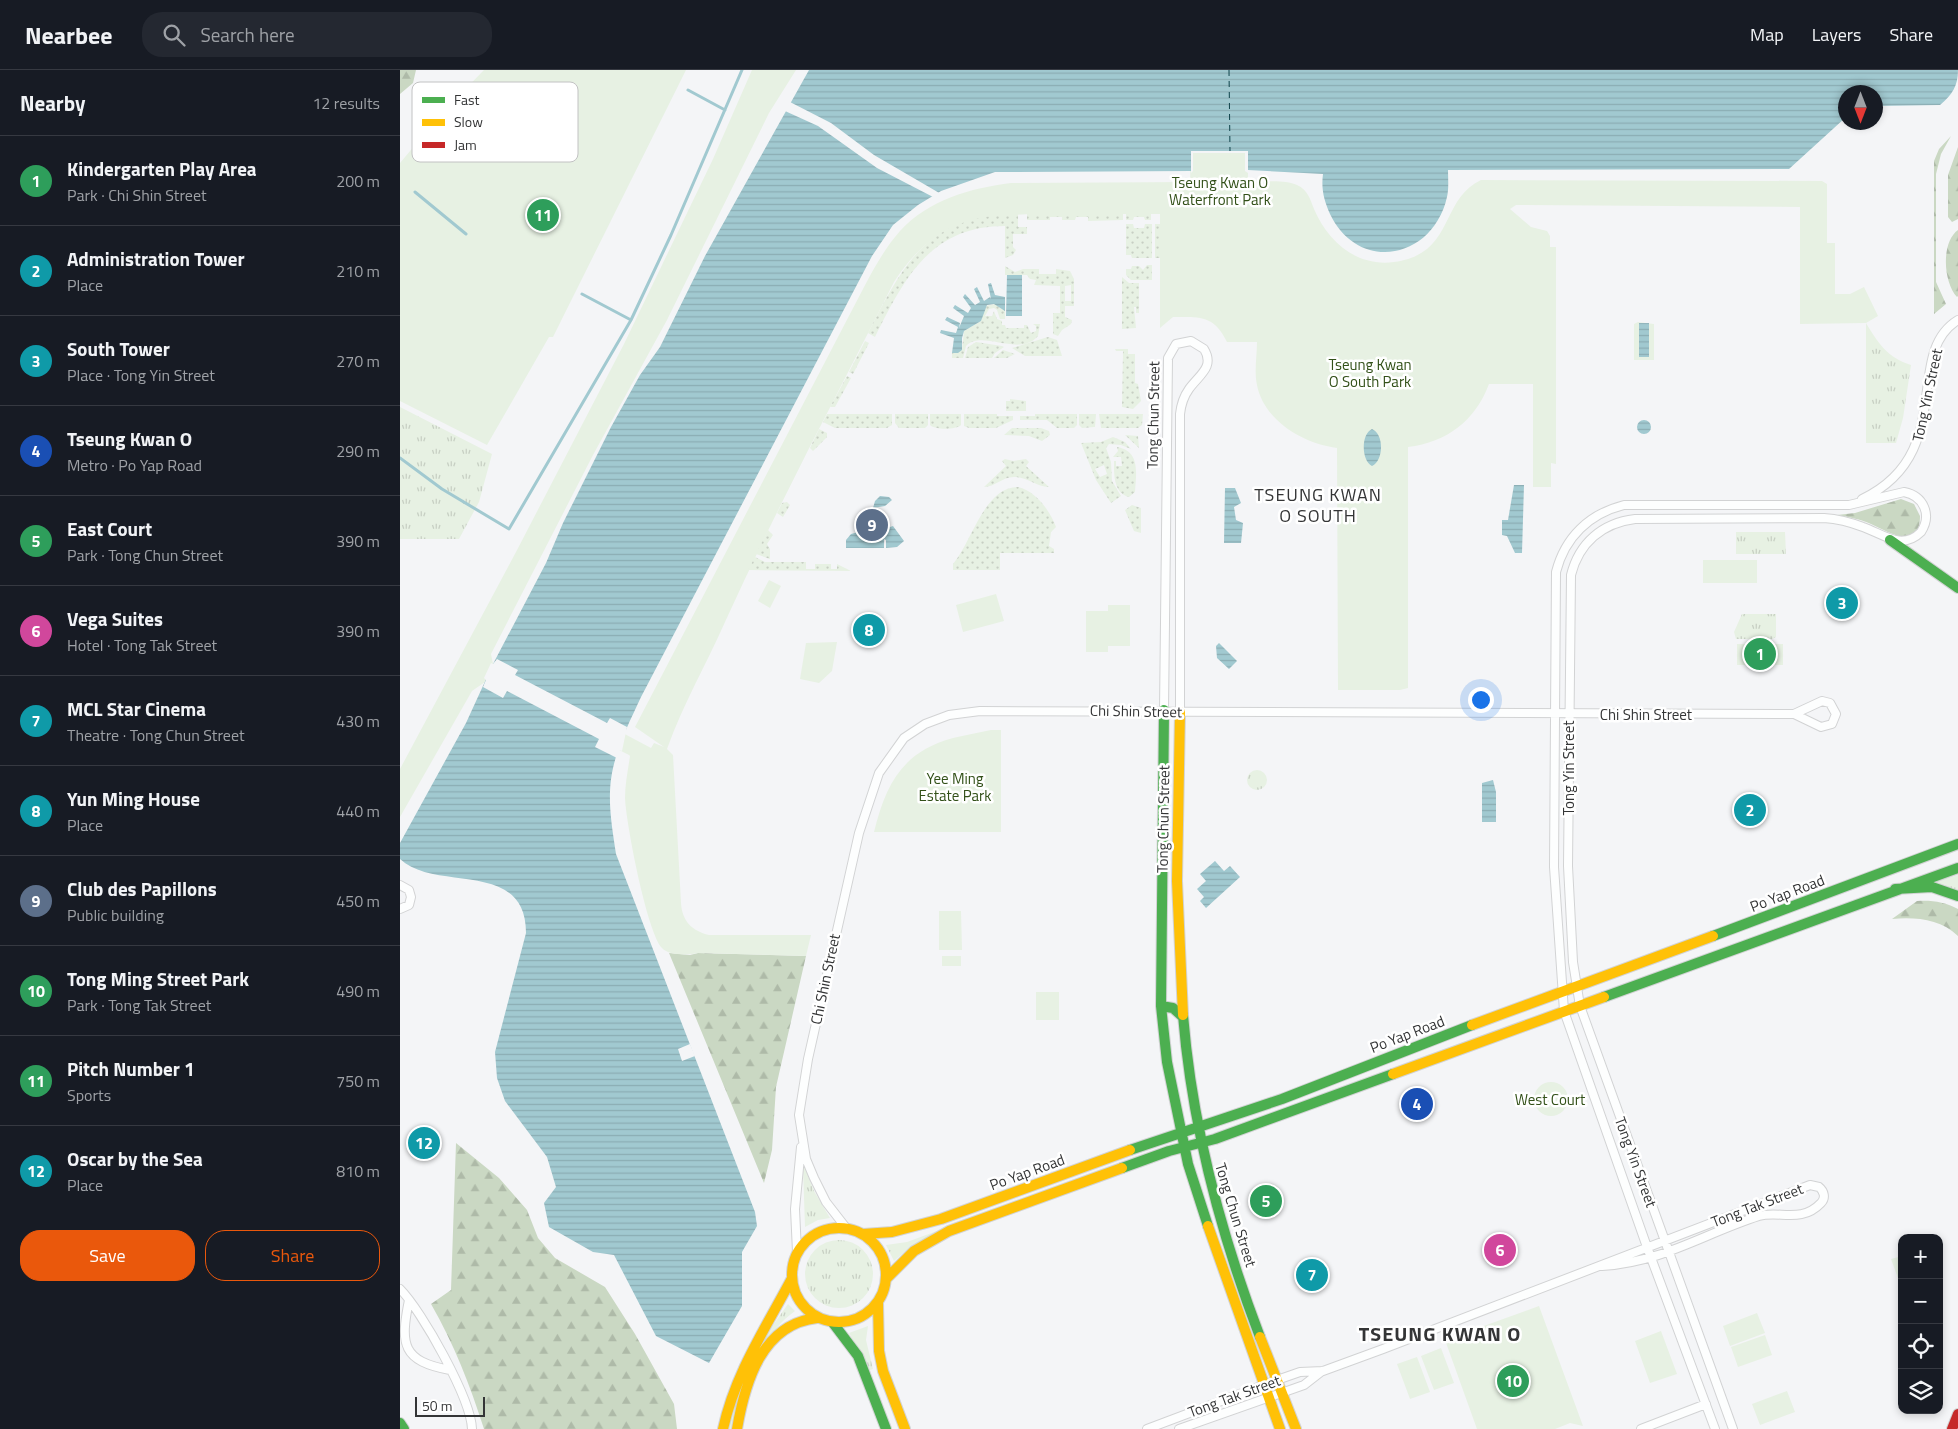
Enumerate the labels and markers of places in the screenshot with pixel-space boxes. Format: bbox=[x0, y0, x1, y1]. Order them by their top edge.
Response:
pin: 11 bbox=[527, 196, 559, 234]
pin: 9 bbox=[856, 506, 888, 544]
pin: 3 bbox=[1826, 584, 1858, 622]
pin: 8 bbox=[853, 611, 885, 649]
pin: 1 bbox=[1744, 635, 1776, 673]
pin: 2 bbox=[1734, 791, 1766, 829]
pin: 4 bbox=[1401, 1085, 1433, 1123]
pin: 12 bbox=[408, 1124, 440, 1162]
pin: 5 bbox=[1250, 1182, 1282, 1220]
pin: 6 bbox=[1484, 1231, 1516, 1269]
pin: 7 bbox=[1296, 1256, 1328, 1294]
pin: 10 bbox=[1497, 1362, 1529, 1400]

